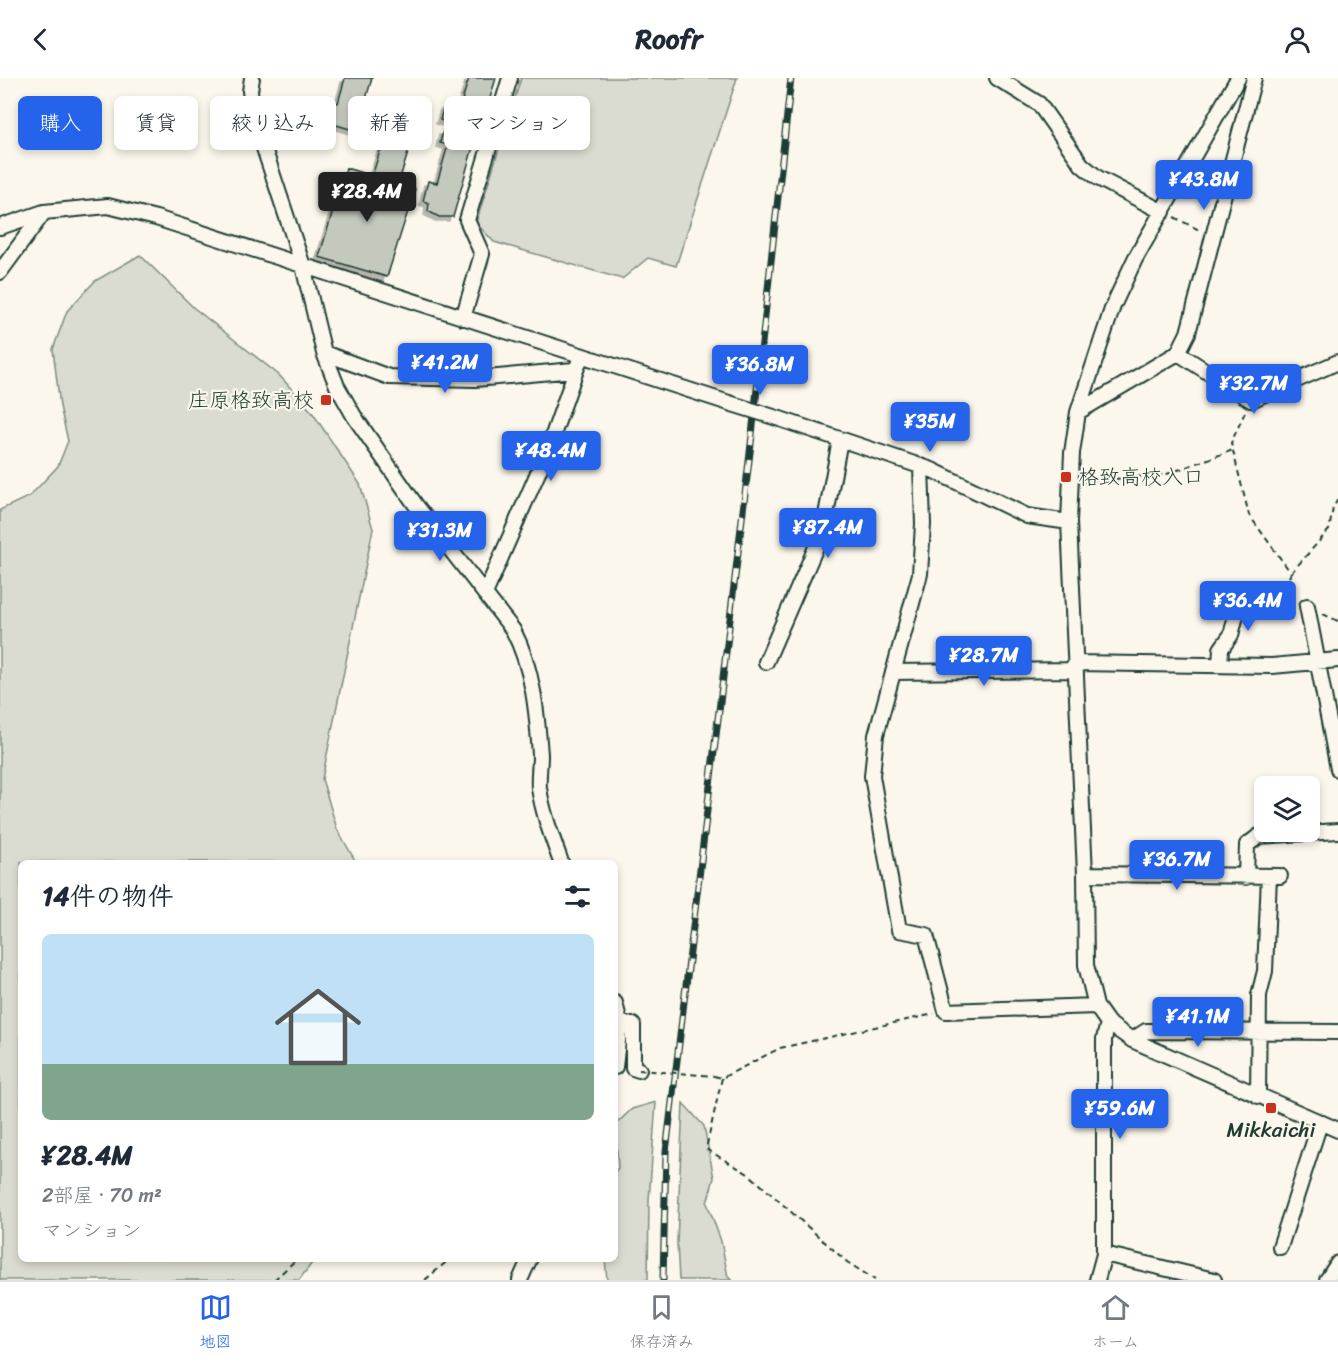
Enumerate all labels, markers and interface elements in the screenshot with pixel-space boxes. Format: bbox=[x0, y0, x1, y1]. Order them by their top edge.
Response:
text: Roofr bbox=[636, 15, 702, 63]
icon: back bbox=[24, 23, 57, 56]
icon: person bbox=[1281, 23, 1314, 56]
chip: 購入 bbox=[18, 96, 102, 150]
chip: 賃貸 bbox=[114, 96, 198, 150]
chip: 絞り込み bbox=[210, 96, 336, 150]
chip: 新着 bbox=[348, 96, 432, 150]
chip: マンション bbox=[444, 96, 590, 150]
pin: ¥43.8M bbox=[1155, 160, 1253, 211]
text: ¥43.8M bbox=[1170, 162, 1239, 197]
pin: ¥28.4M bbox=[318, 172, 416, 223]
text: ¥28.4M bbox=[332, 174, 402, 209]
pin: ¥41.2M bbox=[396, 343, 494, 394]
text: ¥41.2M bbox=[412, 345, 478, 380]
pin: ¥36.8M bbox=[711, 345, 809, 396]
text: ¥36.8M bbox=[726, 347, 794, 382]
pin: ¥32.7M bbox=[1205, 364, 1303, 415]
text: ¥32.7M bbox=[1220, 366, 1288, 401]
place label: 庄原格致高校 bbox=[188, 381, 314, 419]
marker: 庄原格致高校 bbox=[319, 393, 333, 407]
pin: ¥35M bbox=[894, 402, 966, 453]
text: ¥35M bbox=[905, 404, 955, 439]
pin: ¥48.4M bbox=[502, 431, 600, 482]
text: ¥48.4M bbox=[516, 433, 586, 468]
place label: 格致高校入口 bbox=[1078, 458, 1204, 496]
marker: 格致高校入口 bbox=[1059, 470, 1073, 484]
pin: ¥87.4M bbox=[779, 508, 877, 559]
text: ¥87.4M bbox=[793, 510, 863, 545]
pin: ¥31.3M bbox=[391, 511, 489, 562]
text: ¥31.3M bbox=[408, 513, 472, 548]
pin: ¥36.4M bbox=[1199, 581, 1297, 632]
text: ¥36.4M bbox=[1214, 583, 1282, 618]
pin: ¥28.7M bbox=[935, 636, 1033, 687]
text: ¥28.7M bbox=[950, 638, 1018, 673]
map controls bbox=[1254, 776, 1320, 842]
button: layers bbox=[1254, 776, 1320, 842]
pin: ¥36.7M bbox=[1128, 840, 1226, 891]
text: ¥36.7M bbox=[1143, 842, 1211, 877]
text: 14件の物件 bbox=[42, 873, 173, 919]
icon: filters bbox=[561, 880, 594, 913]
icon: home bbox=[264, 973, 372, 1081]
pin: ¥41.1M bbox=[1149, 997, 1247, 1048]
text: ¥41.1M bbox=[1166, 999, 1230, 1034]
pin: ¥59.6M bbox=[1071, 1089, 1169, 1140]
text: ¥59.6M bbox=[1085, 1091, 1155, 1126]
marker: Mikkaichi bbox=[1264, 1101, 1278, 1115]
place label: Mikkaichi bbox=[1227, 1111, 1317, 1149]
text: ¥28.4M bbox=[42, 1132, 132, 1178]
text: 2部屋 · 70 m² bbox=[42, 1178, 162, 1213]
text: マンション bbox=[42, 1213, 141, 1248]
tab: 地図 bbox=[199, 1291, 232, 1356]
tab: 保存済み bbox=[630, 1291, 694, 1356]
tab: ホーム bbox=[1092, 1291, 1139, 1356]

